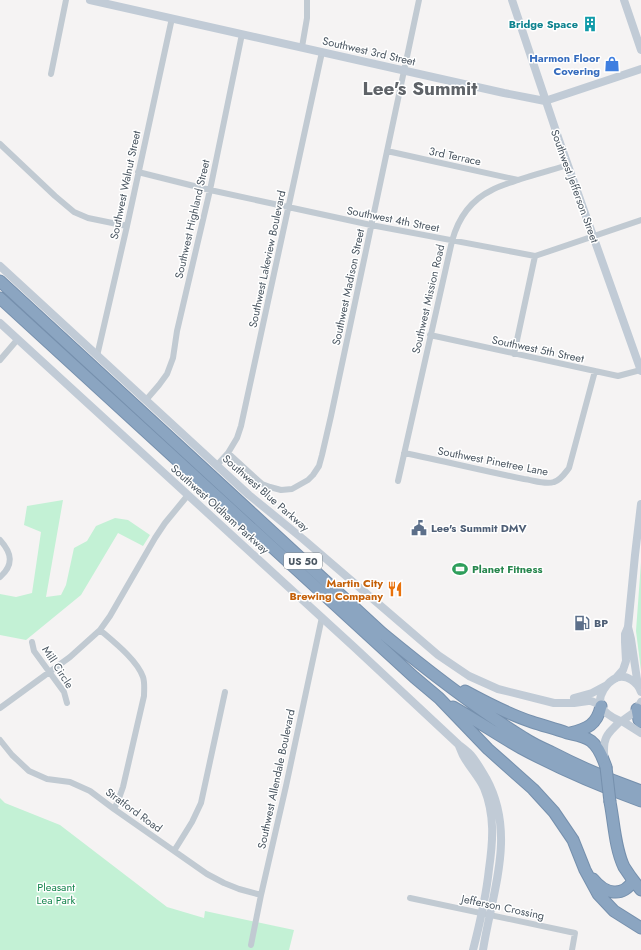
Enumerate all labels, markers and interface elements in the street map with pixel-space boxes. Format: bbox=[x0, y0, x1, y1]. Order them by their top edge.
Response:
building icon: Bridge Space bbox=[581, 15, 599, 33]
place label: Bridge Space bbox=[509, 16, 578, 32]
street label: Southwest 3rd Street bbox=[321, 33, 417, 70]
place label: Harmon Floor Covering bbox=[529, 50, 600, 79]
shop icon: Harmon Floor Covering bbox=[603, 55, 621, 73]
district label: Lee's Summit bbox=[363, 75, 477, 102]
street label: Southwest Jefferson Street bbox=[547, 127, 603, 245]
street label: Southwest Walnut Street bbox=[106, 129, 144, 241]
street label: 3rd Terrace bbox=[428, 143, 483, 169]
street label: Southwest Highland Street bbox=[171, 158, 214, 280]
street label: Southwest Lakeview Boulevard bbox=[245, 189, 289, 329]
street label: Southwest 4th Street bbox=[345, 202, 441, 236]
street label: Southwest Madison Street bbox=[328, 227, 368, 347]
street label: Southwest Mission Road bbox=[408, 243, 448, 355]
street label: Southwest 5th Street bbox=[491, 331, 586, 367]
street label: Southwest Pinetree Lane bbox=[436, 442, 550, 480]
street label: Southwest Blue Parkway bbox=[219, 451, 313, 535]
street label: Southwest Oldham Parkway bbox=[167, 460, 273, 558]
public building icon: Lee's Summit DMV bbox=[410, 519, 428, 537]
place label: Lee's Summit DMV bbox=[431, 520, 528, 536]
road number: US 50 bbox=[284, 553, 322, 569]
sports icon: Planet Fitness bbox=[451, 560, 469, 578]
place label: Planet Fitness bbox=[472, 561, 542, 577]
place label: Martin City Brewing Company bbox=[290, 575, 383, 604]
restaurant icon: Martin City Brewing Company bbox=[386, 580, 404, 598]
fuel station icon: BP bbox=[573, 614, 591, 632]
place label: BP bbox=[594, 615, 608, 631]
street label: Mill Circle bbox=[38, 643, 78, 692]
street label: Southwest Allendale Boulevard bbox=[253, 708, 299, 850]
street label: Stratford Road bbox=[102, 784, 166, 836]
park label: Pleasant Lea Park bbox=[37, 879, 76, 908]
street label: Jefferson Crossing bbox=[458, 890, 546, 924]

